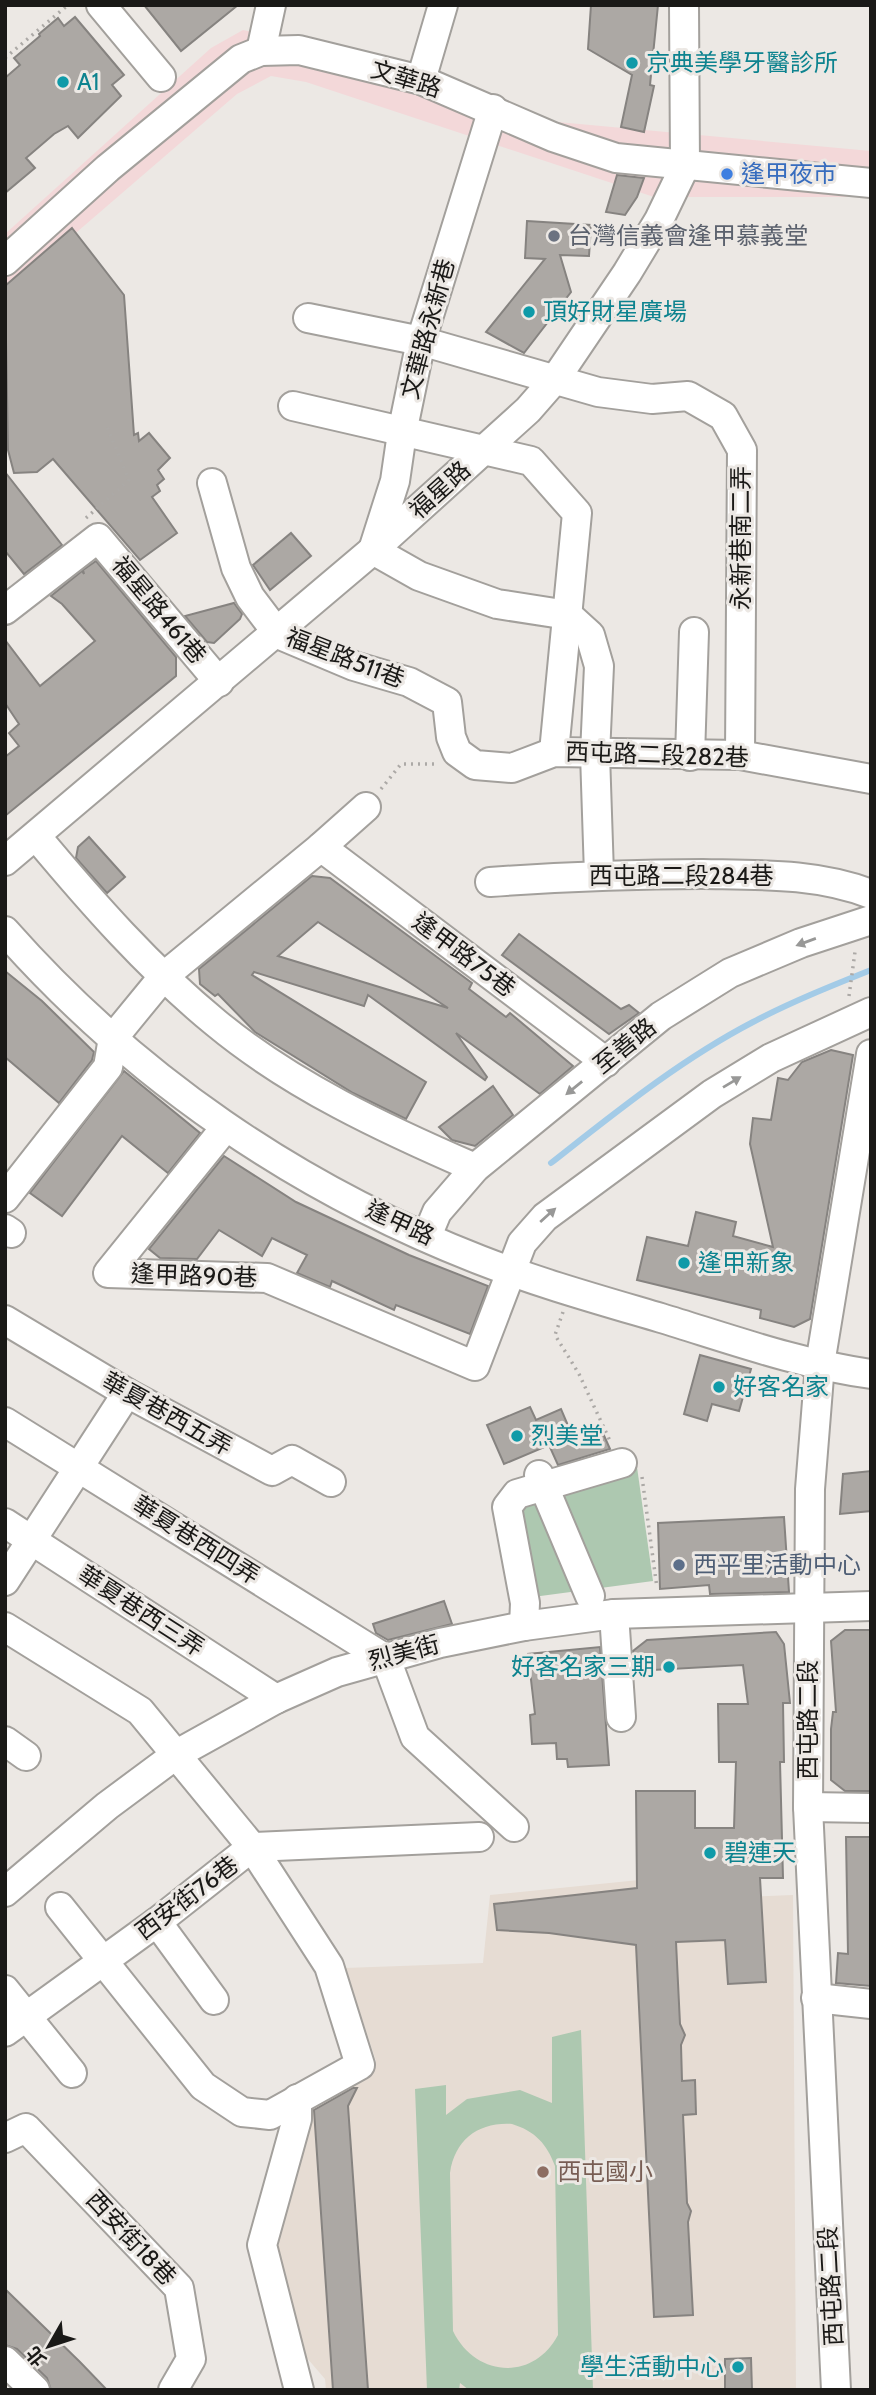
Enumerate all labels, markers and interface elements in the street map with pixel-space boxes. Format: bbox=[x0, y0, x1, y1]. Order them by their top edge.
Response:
place label: 京典美學牙醫診所 bbox=[646, 48, 838, 77]
street label: 文華路 bbox=[367, 54, 445, 103]
marker: 京典美學牙醫診所 bbox=[624, 55, 640, 71]
place label: A1 bbox=[77, 67, 99, 96]
marker: A1 bbox=[55, 74, 71, 90]
place label: 逢甲夜市 bbox=[741, 159, 837, 188]
marker: 逢甲夜市 bbox=[719, 166, 735, 182]
place label: 台灣信義會逢甲慕義堂 bbox=[568, 221, 808, 250]
marker: 台灣信義會逢甲慕義堂 bbox=[546, 228, 562, 244]
street label: 文華路永新巷 bbox=[395, 256, 460, 402]
place label: 頂好財星廣場 bbox=[543, 297, 687, 326]
marker: 頂好財星廣場 bbox=[521, 304, 537, 320]
street label: 福星路 bbox=[403, 455, 476, 524]
street label: 永新巷南二弄 bbox=[726, 466, 755, 610]
street label: 福星路461巷 bbox=[106, 550, 213, 669]
street label: 福星路511巷 bbox=[282, 622, 409, 693]
street label: 西屯路二段282巷 bbox=[565, 737, 749, 772]
street label: 西屯路二段284巷 bbox=[589, 861, 774, 890]
street label: 逢甲路75巷 bbox=[407, 907, 521, 1003]
one-way arrow bbox=[796, 937, 817, 948]
street label: 至善路 bbox=[588, 1012, 662, 1080]
one-way arrow bbox=[723, 1075, 742, 1088]
one-way arrow bbox=[566, 1080, 583, 1095]
street label: 逢甲路 bbox=[361, 1194, 439, 1251]
one-way arrow bbox=[539, 1207, 557, 1223]
place label: 逢甲新象 bbox=[698, 1248, 794, 1277]
marker: 逢甲新象 bbox=[676, 1255, 692, 1271]
street label: 逢甲路90巷 bbox=[130, 1259, 258, 1292]
street label: 華夏巷西五弄 bbox=[97, 1366, 237, 1461]
place label: 好客名家 bbox=[733, 1372, 829, 1401]
marker: 好客名家 bbox=[711, 1379, 727, 1395]
place label: 烈美堂 bbox=[531, 1421, 603, 1450]
marker: 烈美堂 bbox=[509, 1428, 525, 1444]
street label: 華夏巷西四弄 bbox=[128, 1489, 265, 1590]
place label: 西平里活動中心 bbox=[693, 1550, 861, 1579]
marker: 西平里活動中心 bbox=[671, 1557, 687, 1573]
street label: 華夏巷西三弄 bbox=[73, 1559, 210, 1662]
street label: 烈美街 bbox=[365, 1629, 442, 1676]
place label: 好客名家三期 bbox=[511, 1652, 655, 1681]
marker: 好客名家三期 bbox=[661, 1659, 677, 1675]
street label: 西屯路二段 bbox=[793, 1660, 822, 1780]
place label: 碧連天 bbox=[724, 1838, 796, 1867]
marker: 碧連天 bbox=[702, 1845, 718, 1861]
street label: 西安街76巷 bbox=[130, 1850, 244, 1946]
place label: 西屯國小 bbox=[557, 2157, 653, 2186]
marker: 西屯國小 bbox=[535, 2164, 551, 2180]
street label: 西安街18巷 bbox=[80, 2184, 182, 2291]
street label: 西屯路二段 bbox=[813, 2225, 848, 2347]
north arrow bbox=[14, 2311, 84, 2381]
text: 北 bbox=[21, 2342, 51, 2371]
place label: 學生活動中心 bbox=[580, 2352, 724, 2381]
marker: 學生活動中心 bbox=[730, 2359, 746, 2375]

